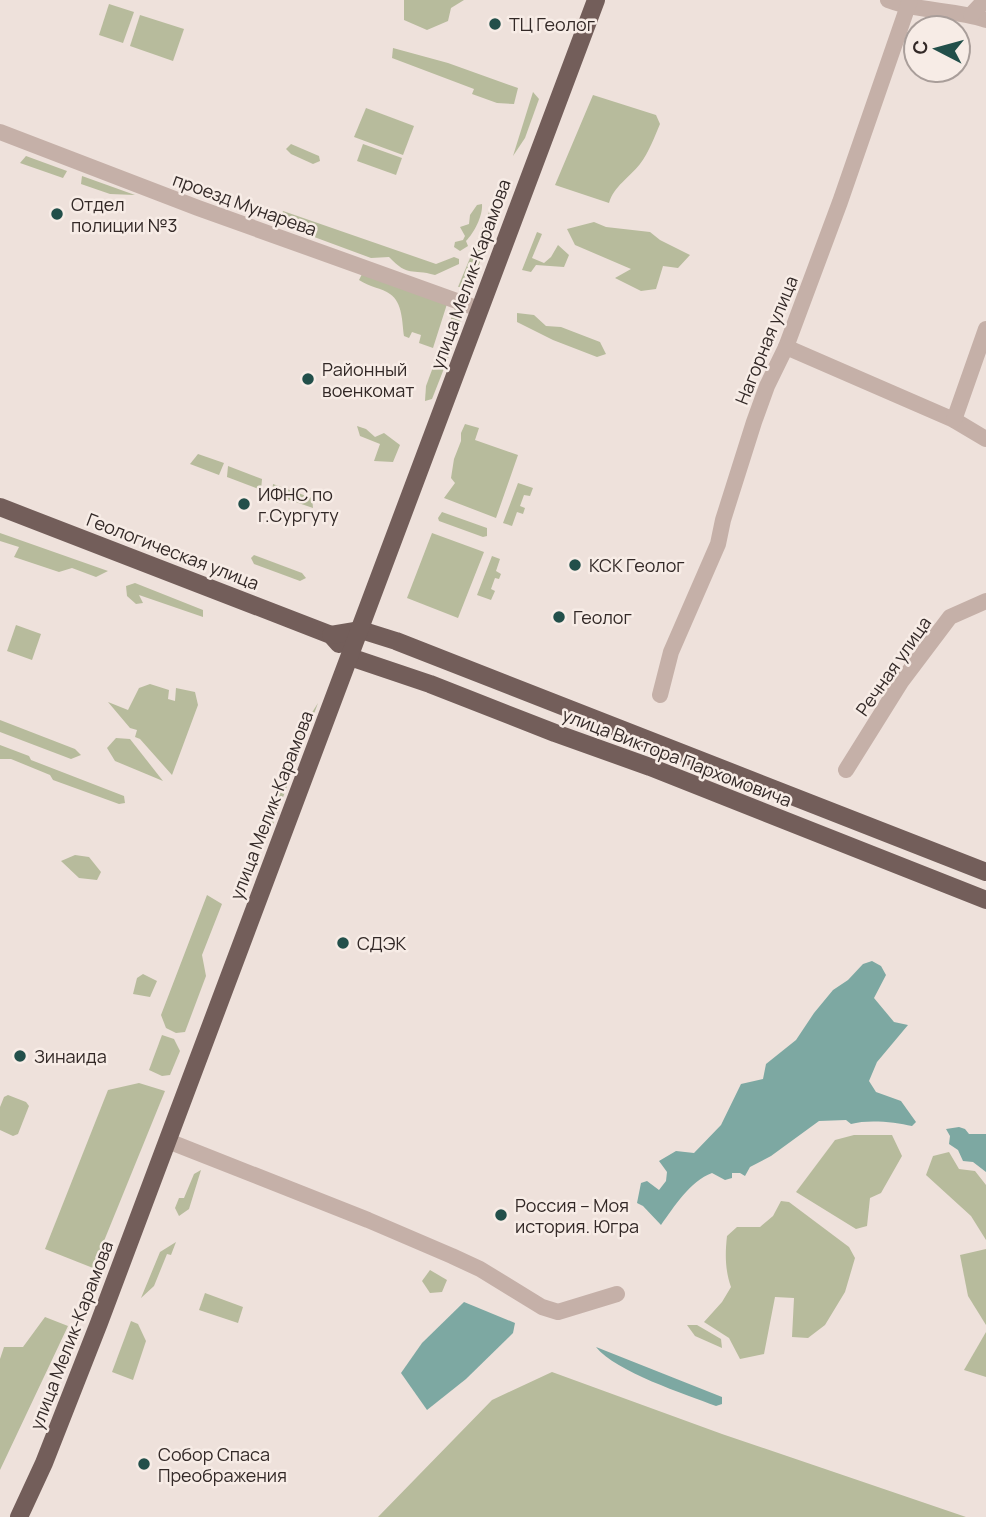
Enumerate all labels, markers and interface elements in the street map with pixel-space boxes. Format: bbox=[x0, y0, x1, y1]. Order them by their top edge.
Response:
place label: ТЦ Геолог bbox=[509, 12, 595, 36]
north arrow bbox=[902, 14, 972, 84]
marker: ТЦ Геолог bbox=[487, 16, 503, 32]
text: С bbox=[906, 39, 934, 56]
street label: проезд Мунарева bbox=[170, 167, 320, 241]
street label: улица Мелик-Карамова bbox=[424, 176, 516, 372]
place label: Отдел полиции №3 bbox=[71, 192, 178, 237]
marker: Отдел полиции №3 bbox=[49, 206, 65, 222]
street label: Нагорная улица bbox=[729, 272, 803, 408]
place label: Районный военкомат bbox=[322, 357, 414, 402]
marker: Районный военкомат bbox=[300, 371, 316, 387]
place label: ИФНС по г.Сургуту bbox=[258, 482, 339, 527]
marker: ИФНС по г.Сургуту bbox=[236, 496, 252, 512]
street label: Геологическая улица bbox=[83, 507, 263, 595]
place label: КСК Геолог bbox=[589, 553, 685, 577]
marker: КСК Геолог bbox=[567, 557, 583, 573]
place label: Геолог bbox=[573, 605, 632, 629]
marker: Геолог bbox=[551, 609, 567, 625]
street label: Речная улица bbox=[850, 612, 936, 720]
street label: улица Виктора Пархомовича bbox=[559, 702, 795, 812]
street label: улица Мелик-Карамова bbox=[224, 707, 318, 903]
place label: СДЭК bbox=[357, 931, 406, 955]
marker: СДЭК bbox=[335, 935, 351, 951]
place label: Зинаида bbox=[34, 1044, 107, 1068]
marker: Зинаида bbox=[12, 1048, 28, 1064]
place label: Россия – Моя история. Югра bbox=[515, 1193, 639, 1238]
marker: Россия – Моя история. Югра bbox=[493, 1207, 509, 1223]
street label: улица Мелик-Карамова bbox=[24, 1237, 118, 1433]
place label: Собор Спаса Преображения bbox=[158, 1442, 287, 1487]
marker: Собор Спаса Преображения bbox=[136, 1456, 152, 1472]

